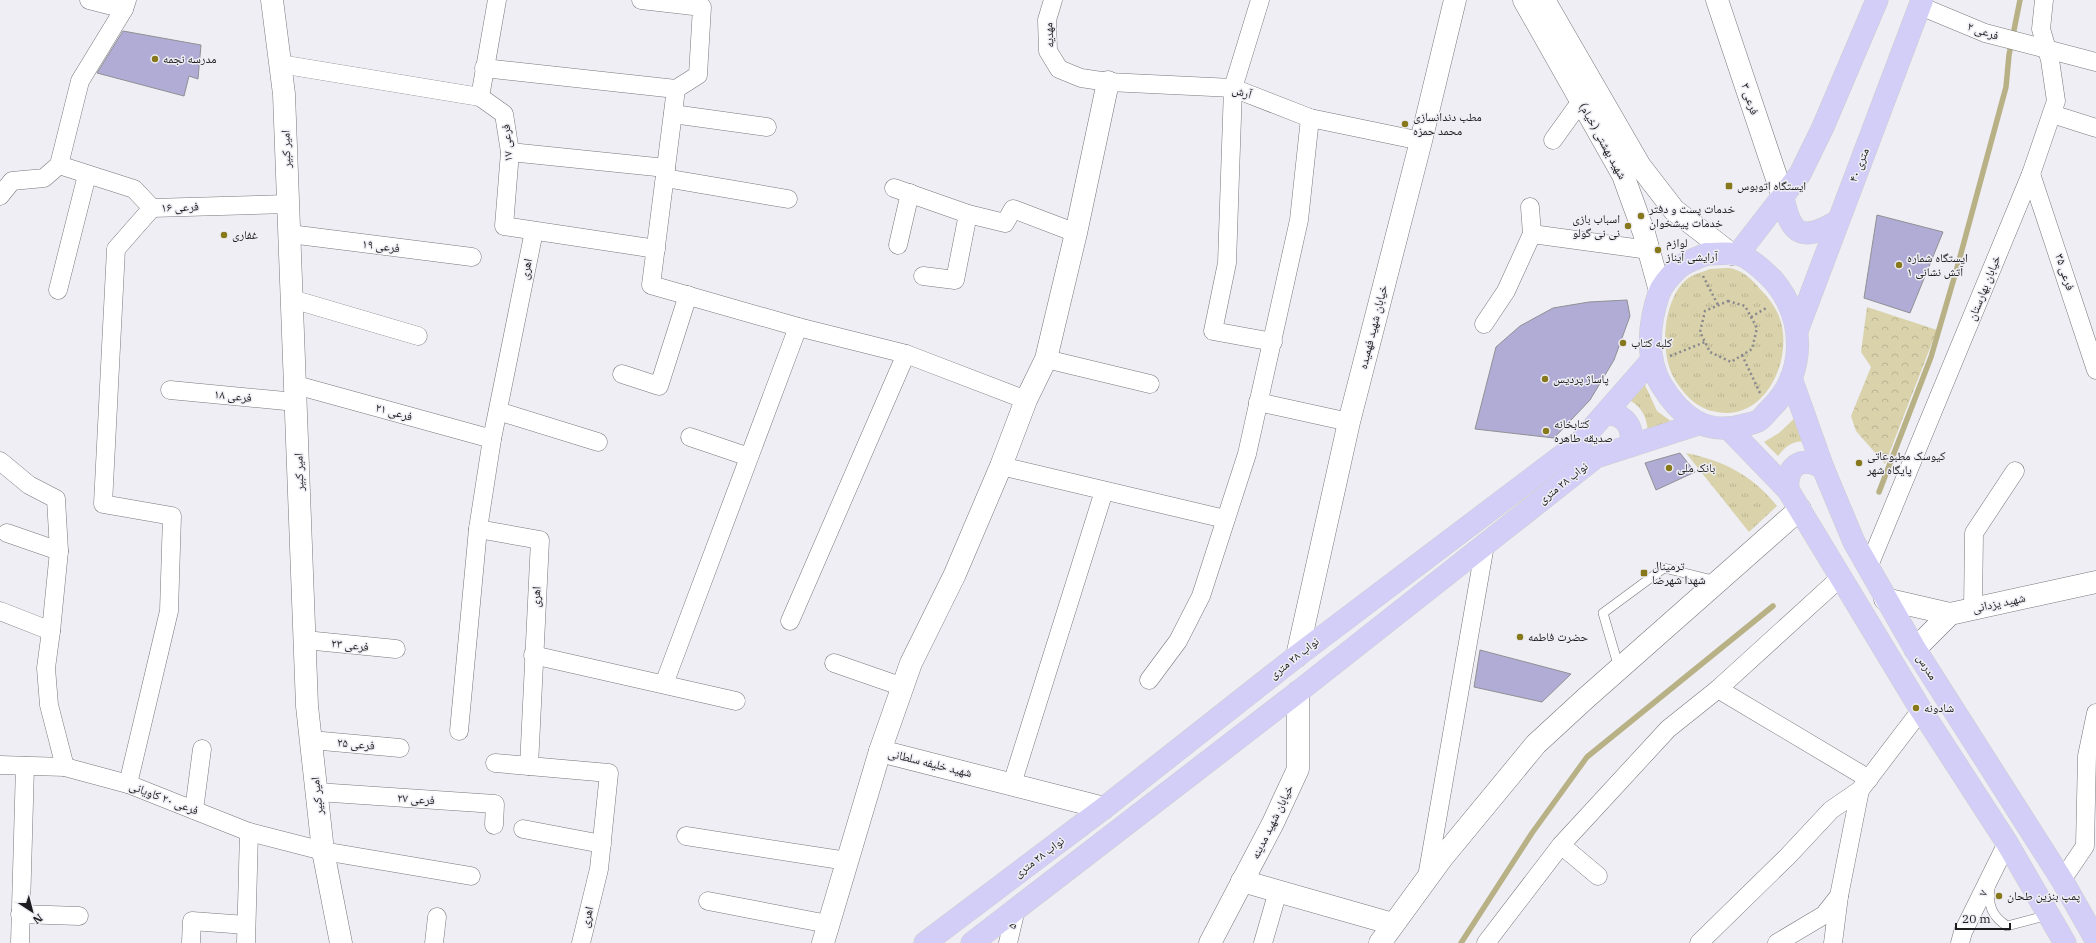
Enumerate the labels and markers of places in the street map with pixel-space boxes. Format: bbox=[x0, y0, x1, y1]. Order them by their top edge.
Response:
place label: مدرسه نجمه bbox=[163, 51, 217, 66]
marker: مدرسه نجمه bbox=[150, 54, 160, 64]
place label: مطب دندانسازی محمد حمزه bbox=[1413, 109, 1482, 138]
marker: مطب دندانسازی محمد حمزه bbox=[1400, 119, 1410, 129]
place label: ایستگاه اتوبوس bbox=[1737, 178, 1806, 193]
marker: ایستگاه اتوبوس bbox=[1724, 181, 1734, 191]
place label: خدمات پست و دفتر خدمات پیشخوان bbox=[1648, 201, 1735, 230]
place label: اسباب بازی نی نی گولو bbox=[1572, 211, 1620, 240]
marker: خدمات پست و دفتر خدمات پیشخوان bbox=[1636, 211, 1646, 221]
marker: اسباب بازی نی نی گولو bbox=[1623, 221, 1633, 231]
place label: غفاری bbox=[232, 227, 258, 242]
marker: غفاری bbox=[219, 230, 229, 240]
place label: لوازم آرایشی آیناز bbox=[1665, 235, 1719, 264]
marker: لوازم آرایشی آیناز bbox=[1653, 245, 1663, 255]
place label: ایستگاه شماره ۱ آتش نشانی bbox=[1907, 250, 1968, 279]
marker: ایستگاه شماره ۱ آتش نشانی bbox=[1894, 260, 1904, 270]
place label: کلبه کتاب bbox=[1631, 335, 1672, 350]
marker: کلبه کتاب bbox=[1618, 338, 1628, 348]
place label: پاساژ پردیس bbox=[1553, 371, 1609, 386]
marker: پاساژ پردیس bbox=[1540, 374, 1550, 384]
place label: کتابخانه صدیقه طاهره bbox=[1554, 416, 1613, 445]
marker: کتابخانه صدیقه طاهره bbox=[1541, 426, 1551, 436]
place label: کیوسک مطبوعاتی پایگاه شهر bbox=[1866, 448, 1946, 477]
marker: کیوسک مطبوعاتی پایگاه شهر bbox=[1854, 458, 1864, 468]
place label: بانک ملی bbox=[1677, 460, 1715, 475]
marker: بانک ملی bbox=[1664, 463, 1674, 473]
place label: ترمینال شهدا شهرضا bbox=[1652, 558, 1706, 587]
marker: ترمینال شهدا شهرضا bbox=[1639, 568, 1649, 578]
place label: حضرت فاطمه bbox=[1528, 629, 1589, 644]
marker: حضرت فاطمه bbox=[1515, 632, 1525, 642]
place label: شادونه bbox=[1924, 700, 1954, 715]
marker: شادونه bbox=[1911, 703, 1921, 713]
place label: پمپ بنزین طحان bbox=[2007, 888, 2081, 903]
marker: پمپ بنزین طحان bbox=[1994, 891, 2004, 901]

